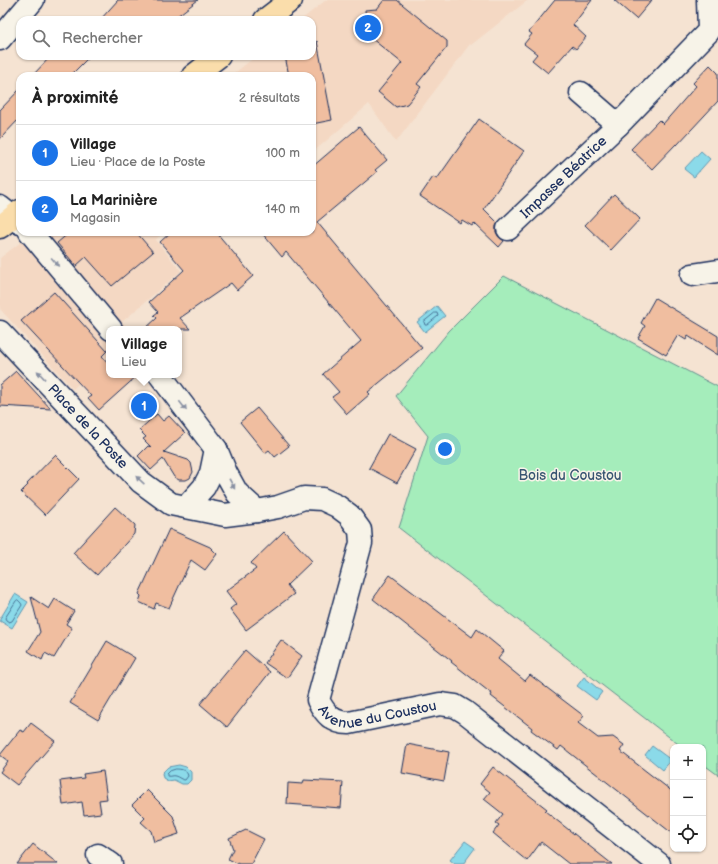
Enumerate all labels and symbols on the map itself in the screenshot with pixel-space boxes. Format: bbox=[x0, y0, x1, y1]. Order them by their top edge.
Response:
pin: 2 bbox=[355, 13, 381, 43]
street label: Impasse Béatrice bbox=[517, 132, 610, 222]
one-way arrow bbox=[50, 257, 59, 267]
one-way arrow bbox=[36, 370, 46, 380]
street label: Place de la Poste bbox=[45, 380, 132, 472]
pin: 1 bbox=[131, 391, 157, 421]
one-way arrow bbox=[179, 401, 187, 411]
your location bbox=[435, 439, 455, 459]
park label: Bois du Coustou bbox=[518, 467, 622, 484]
one-way arrow bbox=[135, 475, 145, 485]
one-way arrow bbox=[228, 478, 235, 490]
street label: Avenue du Coustou bbox=[320, 694, 442, 712]
text: Avenue du Coustou bbox=[315, 697, 438, 732]

